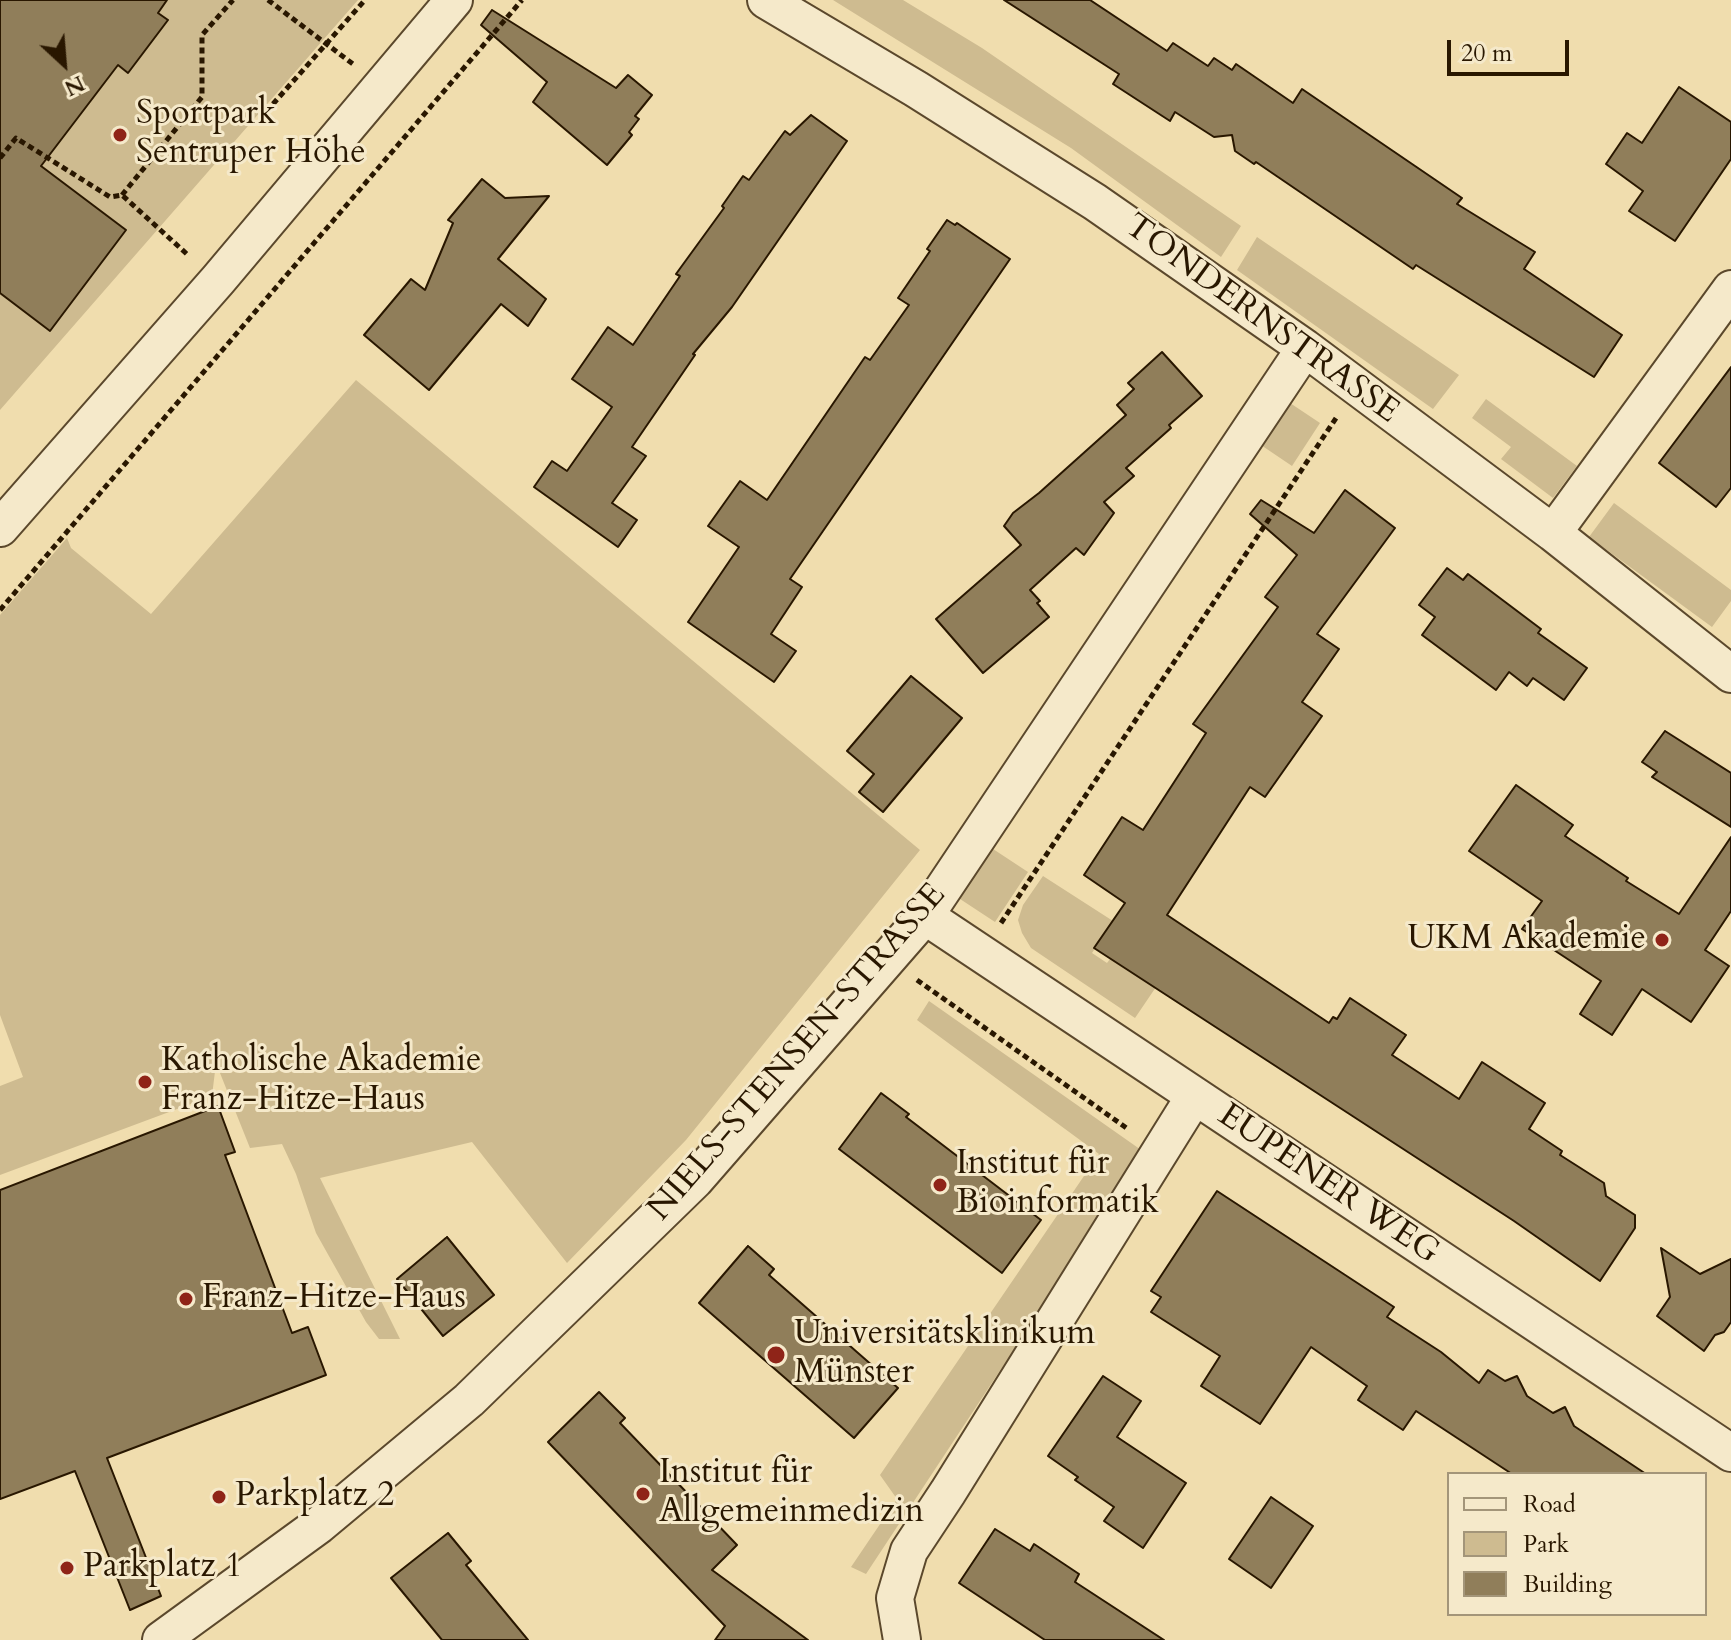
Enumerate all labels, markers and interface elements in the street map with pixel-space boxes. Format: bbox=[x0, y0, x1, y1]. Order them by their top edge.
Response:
north arrow bbox=[24, 24, 104, 104]
scale bar bbox=[1451, 24, 1573, 74]
text: 20 m bbox=[1461, 37, 1512, 70]
text: N bbox=[59, 68, 90, 103]
place label: Sportpark Sentruper Höhe bbox=[136, 95, 366, 174]
marker: Sportpark Sentruper Höhe bbox=[111, 126, 129, 144]
street label: TONDERNSTRASSE bbox=[1116, 207, 1406, 433]
street label: NIELS-STENSEN-STRASSE bbox=[640, 876, 956, 1230]
place label: UKM Akademie bbox=[1407, 920, 1646, 960]
marker: UKM Akademie bbox=[1653, 931, 1671, 949]
place label: Katholische Akademie Franz-Hitze-Haus bbox=[161, 1042, 481, 1122]
marker: Katholische Akademie Franz-Hitze-Haus bbox=[136, 1073, 154, 1091]
street label: EUPENER WEG bbox=[1210, 1096, 1446, 1274]
place label: Institut für Bioinformatik bbox=[956, 1145, 1159, 1224]
marker: Institut für Bioinformatik bbox=[931, 1176, 949, 1194]
place label: Franz-Hitze-Haus bbox=[202, 1279, 466, 1319]
marker: Franz-Hitze-Haus bbox=[177, 1290, 195, 1308]
place label: Universitätsklinikum Münster bbox=[794, 1315, 1095, 1394]
marker: Universitätsklinikum Münster bbox=[765, 1344, 787, 1366]
place label: Institut für Allgemeinmedizin bbox=[659, 1454, 924, 1534]
legend bbox=[1447, 1472, 1707, 1616]
place label: Parkplatz 2 bbox=[235, 1477, 394, 1517]
marker: Institut für Allgemeinmedizin bbox=[634, 1485, 652, 1503]
marker: Parkplatz 2 bbox=[210, 1488, 228, 1506]
text: Road bbox=[1523, 1488, 1576, 1521]
text: Park bbox=[1523, 1528, 1569, 1561]
place label: Parkplatz 1 bbox=[83, 1548, 242, 1588]
marker: Parkplatz 1 bbox=[58, 1559, 76, 1577]
text: Building bbox=[1523, 1568, 1612, 1601]

